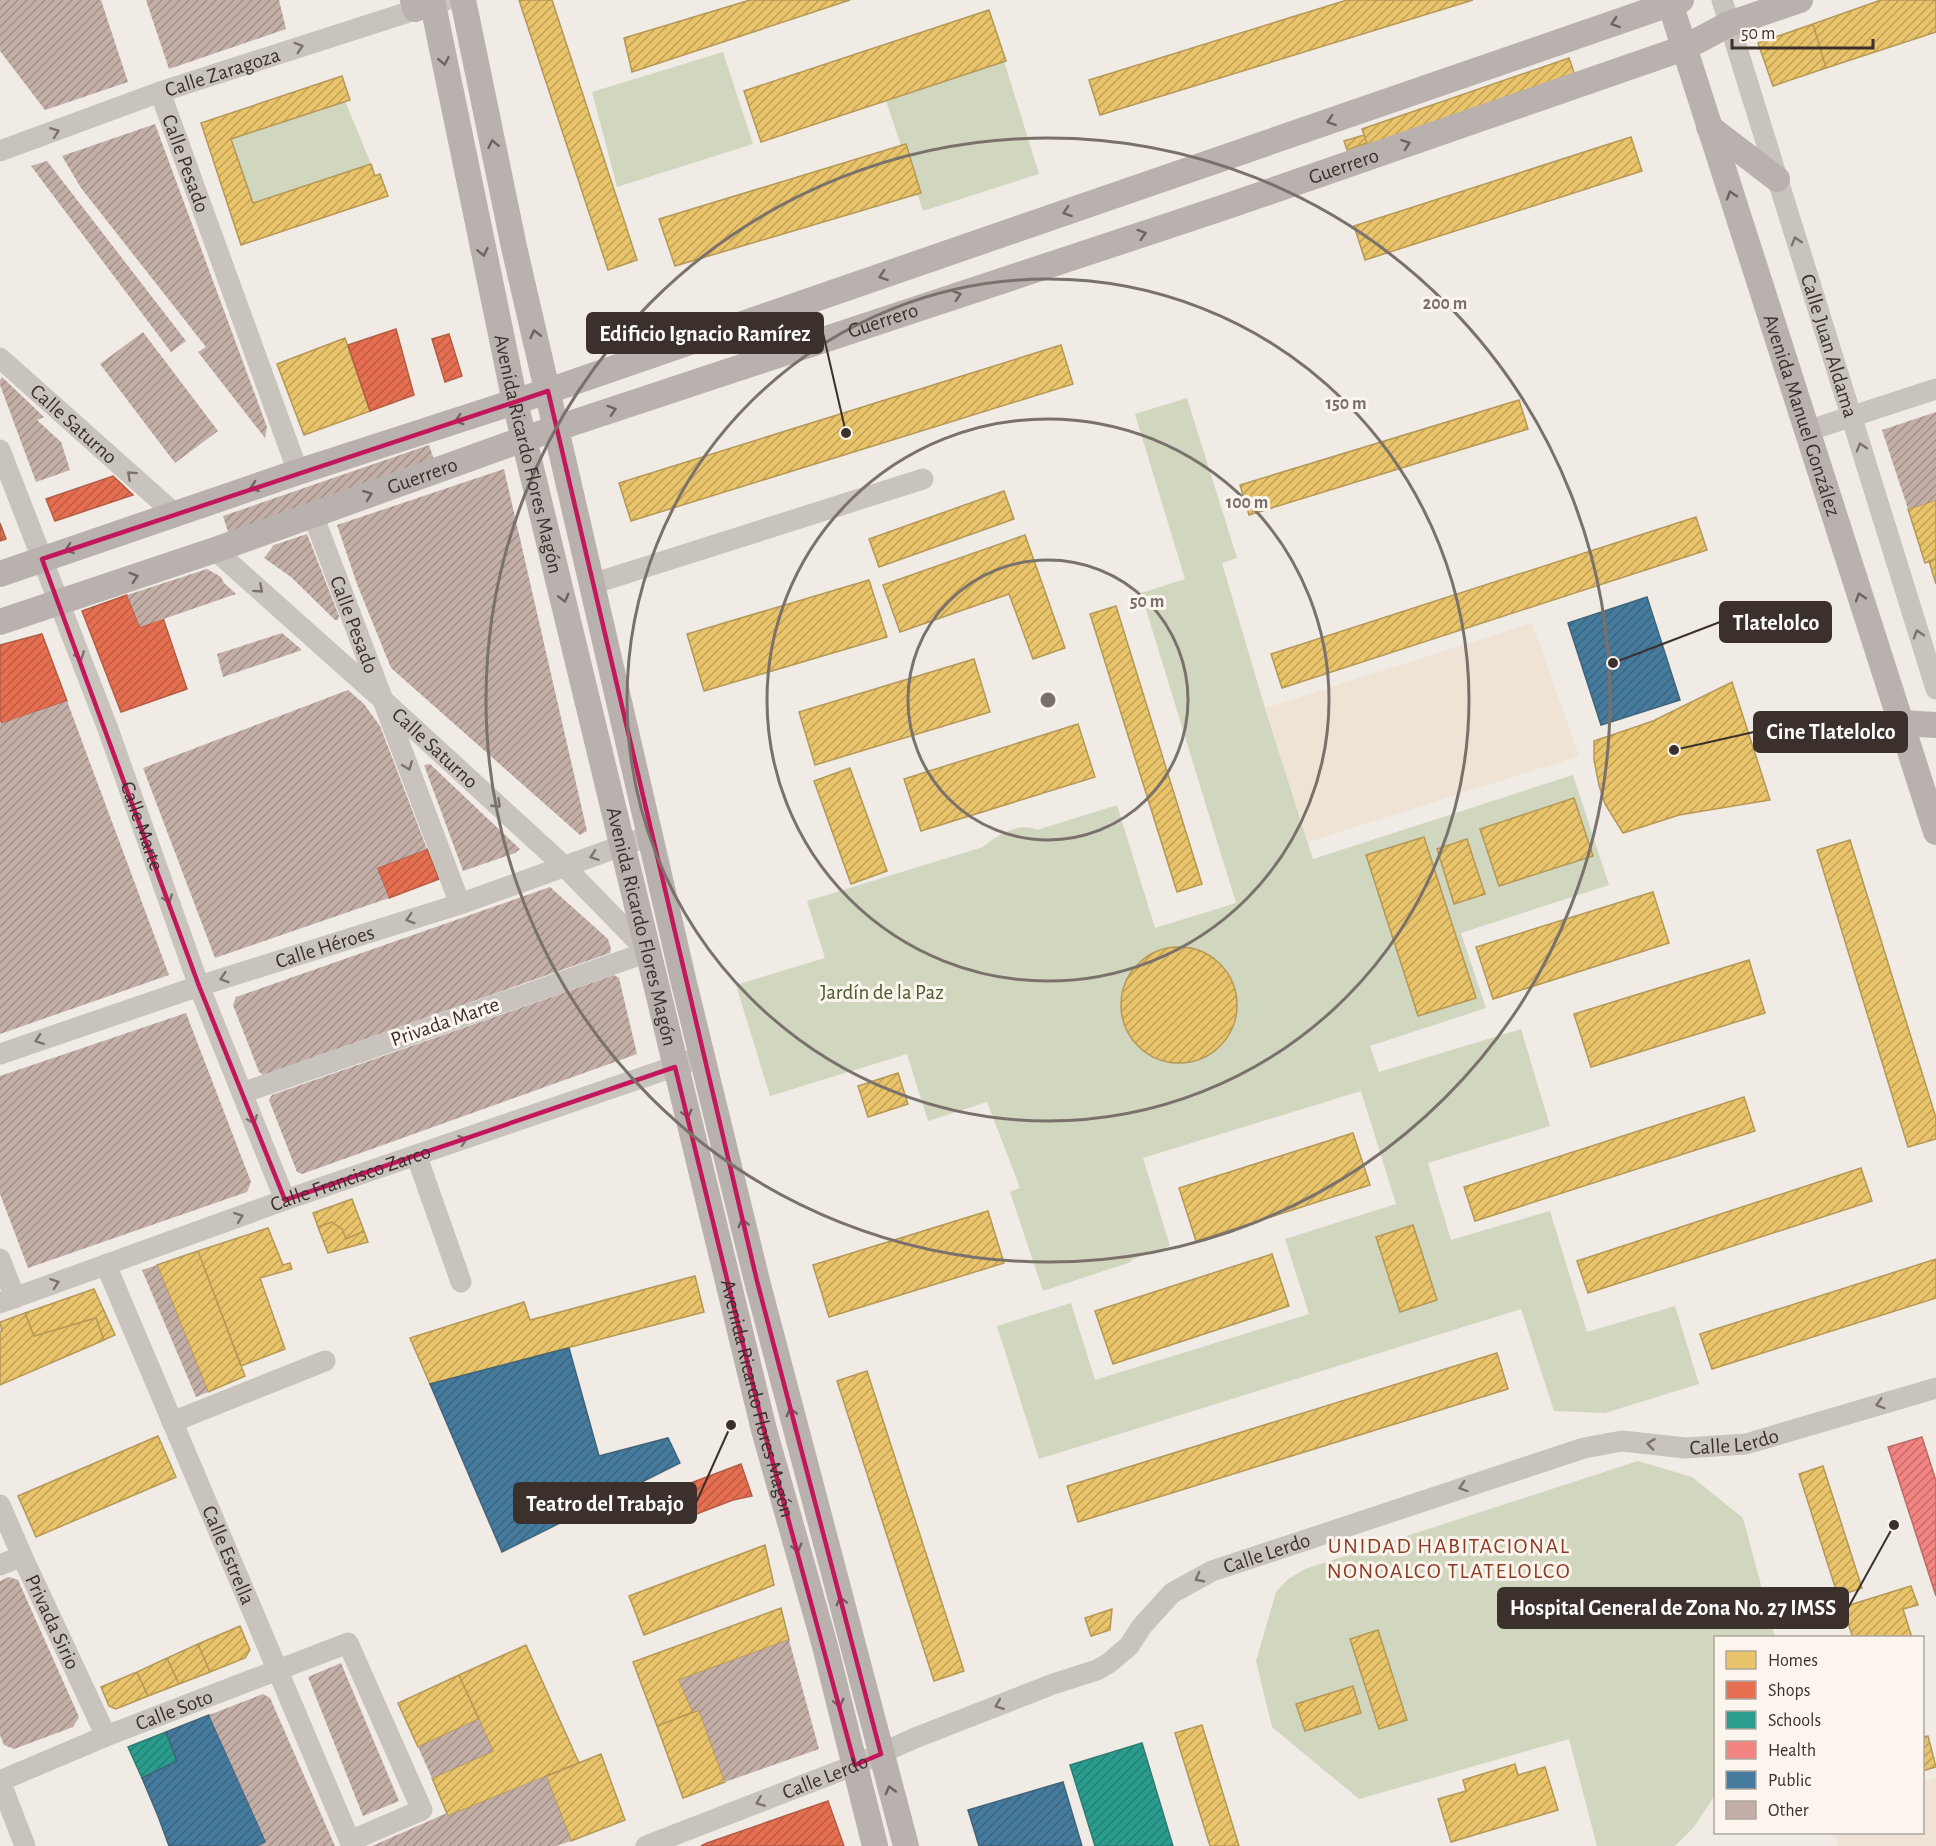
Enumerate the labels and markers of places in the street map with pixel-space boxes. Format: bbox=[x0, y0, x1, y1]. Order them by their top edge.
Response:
callout: Edificio Ignacio Ramírez bbox=[587, 313, 823, 353]
callout: Tlatelolco bbox=[1720, 602, 1831, 642]
centre of rings bbox=[1038, 690, 1058, 710]
callout: Cine Tlatelolco bbox=[1754, 712, 1907, 752]
callout: Teatro del Trabajo bbox=[514, 1483, 696, 1523]
callout: Hospital General de Zona No. 27 IMSS bbox=[1498, 1588, 1848, 1628]

